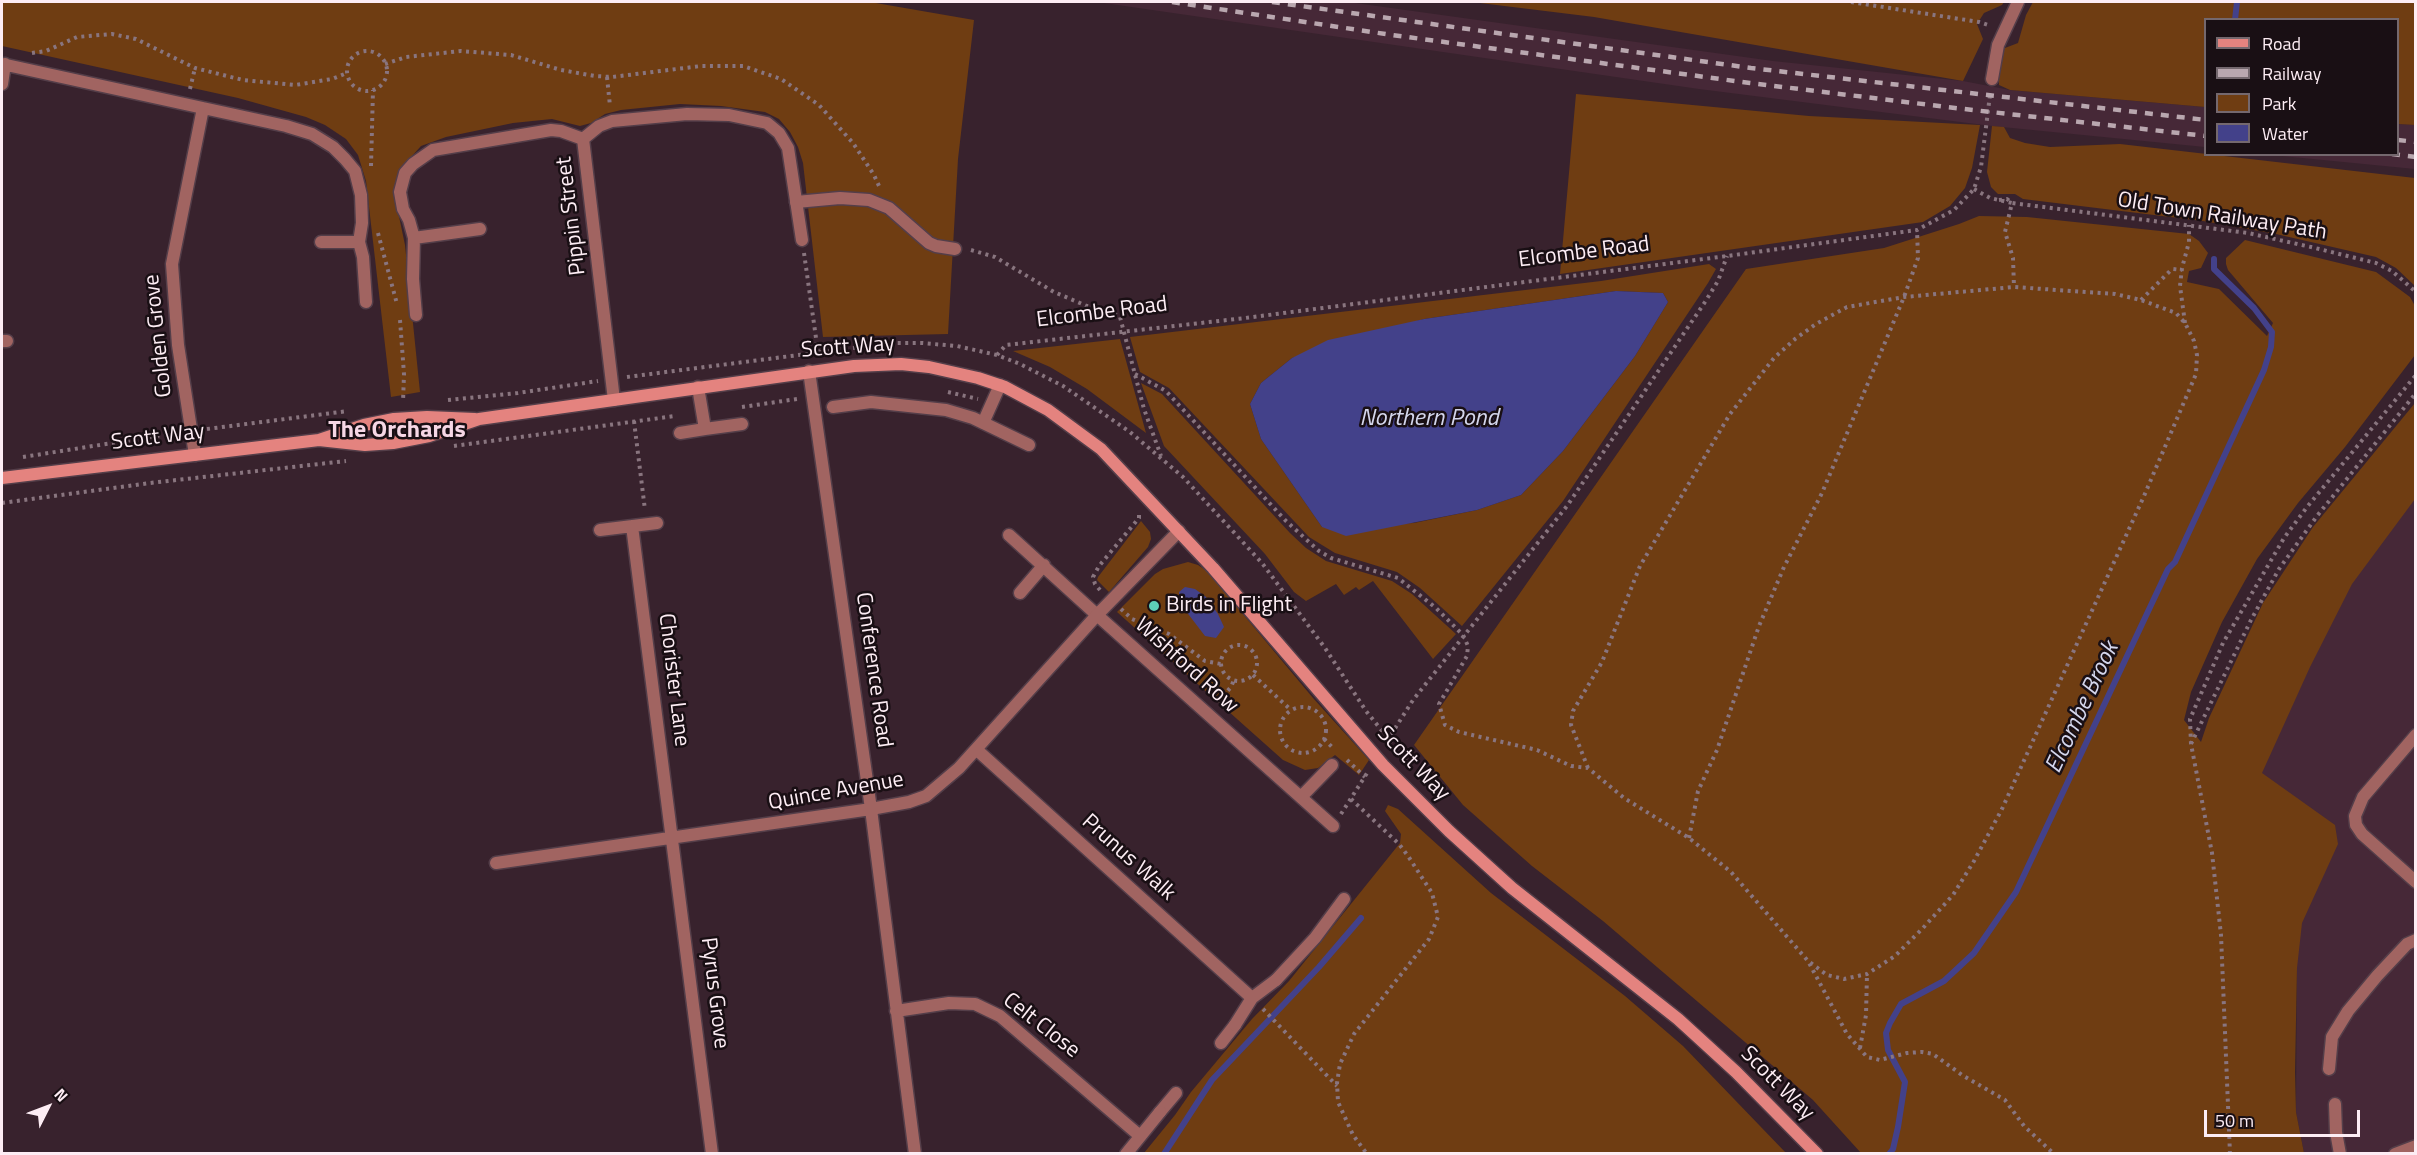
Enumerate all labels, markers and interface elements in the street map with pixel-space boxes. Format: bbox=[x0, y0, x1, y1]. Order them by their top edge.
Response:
legend bbox=[2204, 18, 2399, 156]
text: Road bbox=[2262, 30, 2301, 57]
text: Railway bbox=[2262, 60, 2321, 87]
text: Park bbox=[2262, 90, 2296, 117]
text: Water bbox=[2262, 120, 2308, 147]
street label: Pippin Street bbox=[552, 155, 592, 277]
street label: Old Town Railway Path bbox=[2115, 187, 2329, 247]
street label: Elcombe Road bbox=[1517, 232, 1651, 274]
street label: Golden Grove bbox=[139, 273, 179, 399]
street label: Elcombe Road bbox=[1035, 292, 1169, 334]
street label: Scott Way bbox=[800, 332, 896, 364]
water label: Northern Pond bbox=[1360, 405, 1498, 433]
district label: The Orchards bbox=[328, 417, 466, 445]
street label: Scott Way bbox=[110, 419, 206, 457]
street label: Conference Road bbox=[849, 591, 897, 749]
place label: Birds in Flight bbox=[1166, 593, 1292, 619]
marker: Birds in Flight bbox=[1147, 599, 1161, 613]
street label: Chorister Lane bbox=[652, 612, 694, 748]
street label: Wishford Row bbox=[1129, 613, 1243, 719]
water label: Elcombe Brook bbox=[2040, 638, 2126, 778]
street label: Scott Way bbox=[1371, 721, 1455, 807]
street label: Quince Avenue bbox=[766, 767, 906, 817]
street label: Prunus Walk bbox=[1076, 809, 1180, 907]
street label: Pyrus Grove bbox=[694, 936, 734, 1050]
street label: Celt Close bbox=[997, 988, 1085, 1064]
street label: Scott Way bbox=[1734, 1041, 1820, 1127]
north arrow bbox=[18, 1077, 78, 1137]
text: N bbox=[49, 1083, 74, 1107]
scale bar bbox=[2207, 1098, 2363, 1136]
text: 50 m bbox=[2215, 1107, 2254, 1134]

